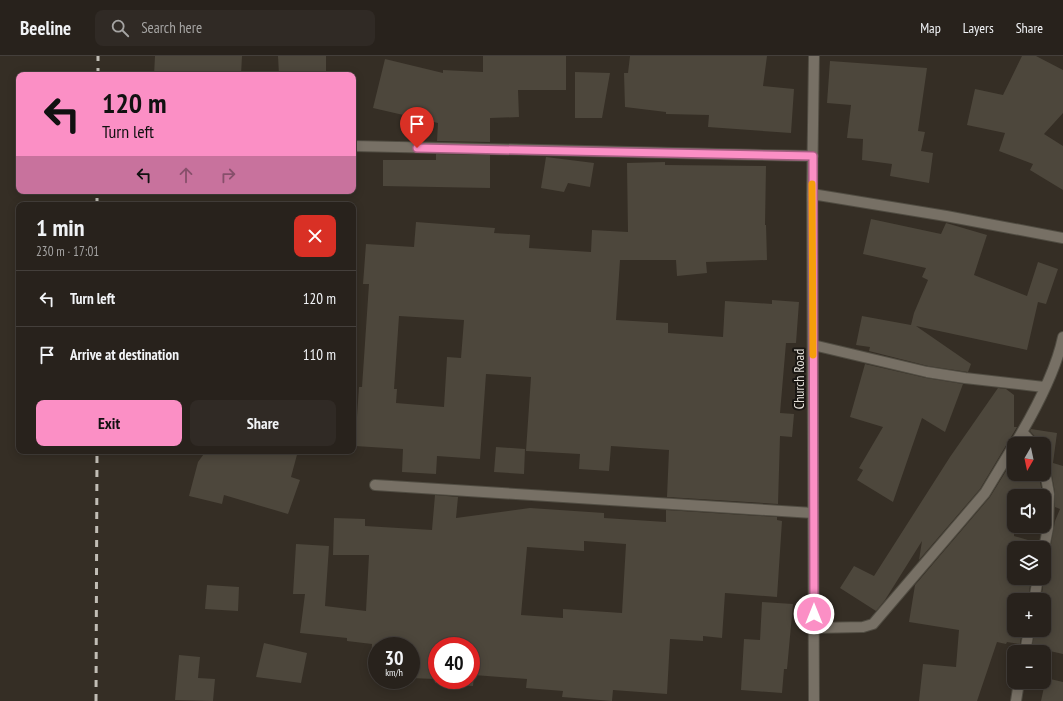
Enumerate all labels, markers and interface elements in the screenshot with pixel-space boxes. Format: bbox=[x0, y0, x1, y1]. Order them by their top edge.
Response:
search box bbox=[95, 10, 375, 46]
text: Beeline bbox=[20, 16, 71, 40]
icon: search bbox=[109, 17, 131, 39]
text: Search here bbox=[141, 18, 202, 37]
text: Map bbox=[920, 19, 941, 37]
text: Layers bbox=[963, 19, 994, 37]
text: Share bbox=[1016, 19, 1043, 37]
text: 120 m bbox=[102, 84, 166, 121]
icon: left bbox=[36, 88, 88, 140]
pin bbox=[400, 107, 434, 148]
icon: arrive bbox=[406, 113, 428, 135]
text: Turn left bbox=[102, 120, 154, 143]
icon: left bbox=[133, 164, 155, 186]
icon: ahead bbox=[175, 164, 197, 186]
icon: right bbox=[217, 164, 239, 186]
text: 1 min bbox=[36, 212, 84, 243]
button: close bbox=[294, 215, 336, 257]
text: 230 m · 17:01 bbox=[36, 243, 99, 260]
icon: left bbox=[36, 288, 58, 310]
text: Turn left bbox=[70, 289, 115, 308]
text: 120 m bbox=[303, 289, 336, 308]
icon: arrive bbox=[36, 344, 58, 366]
text: Arrive at destination bbox=[70, 345, 179, 364]
text: 110 m bbox=[303, 345, 336, 364]
street label: Church Road bbox=[790, 349, 808, 409]
button: Exit bbox=[36, 400, 182, 446]
button: Share bbox=[190, 400, 336, 446]
north arrow bbox=[1007, 437, 1051, 481]
map controls bbox=[1007, 437, 1051, 689]
button: sound bbox=[1007, 489, 1051, 533]
button: layers bbox=[1007, 541, 1051, 585]
position arrow bbox=[793, 593, 835, 635]
button: + bbox=[1007, 593, 1051, 637]
speed limit sign: 40 bbox=[428, 637, 480, 689]
text: 30 bbox=[384, 645, 404, 671]
button: − bbox=[1007, 645, 1051, 689]
text: km/h bbox=[385, 666, 403, 679]

